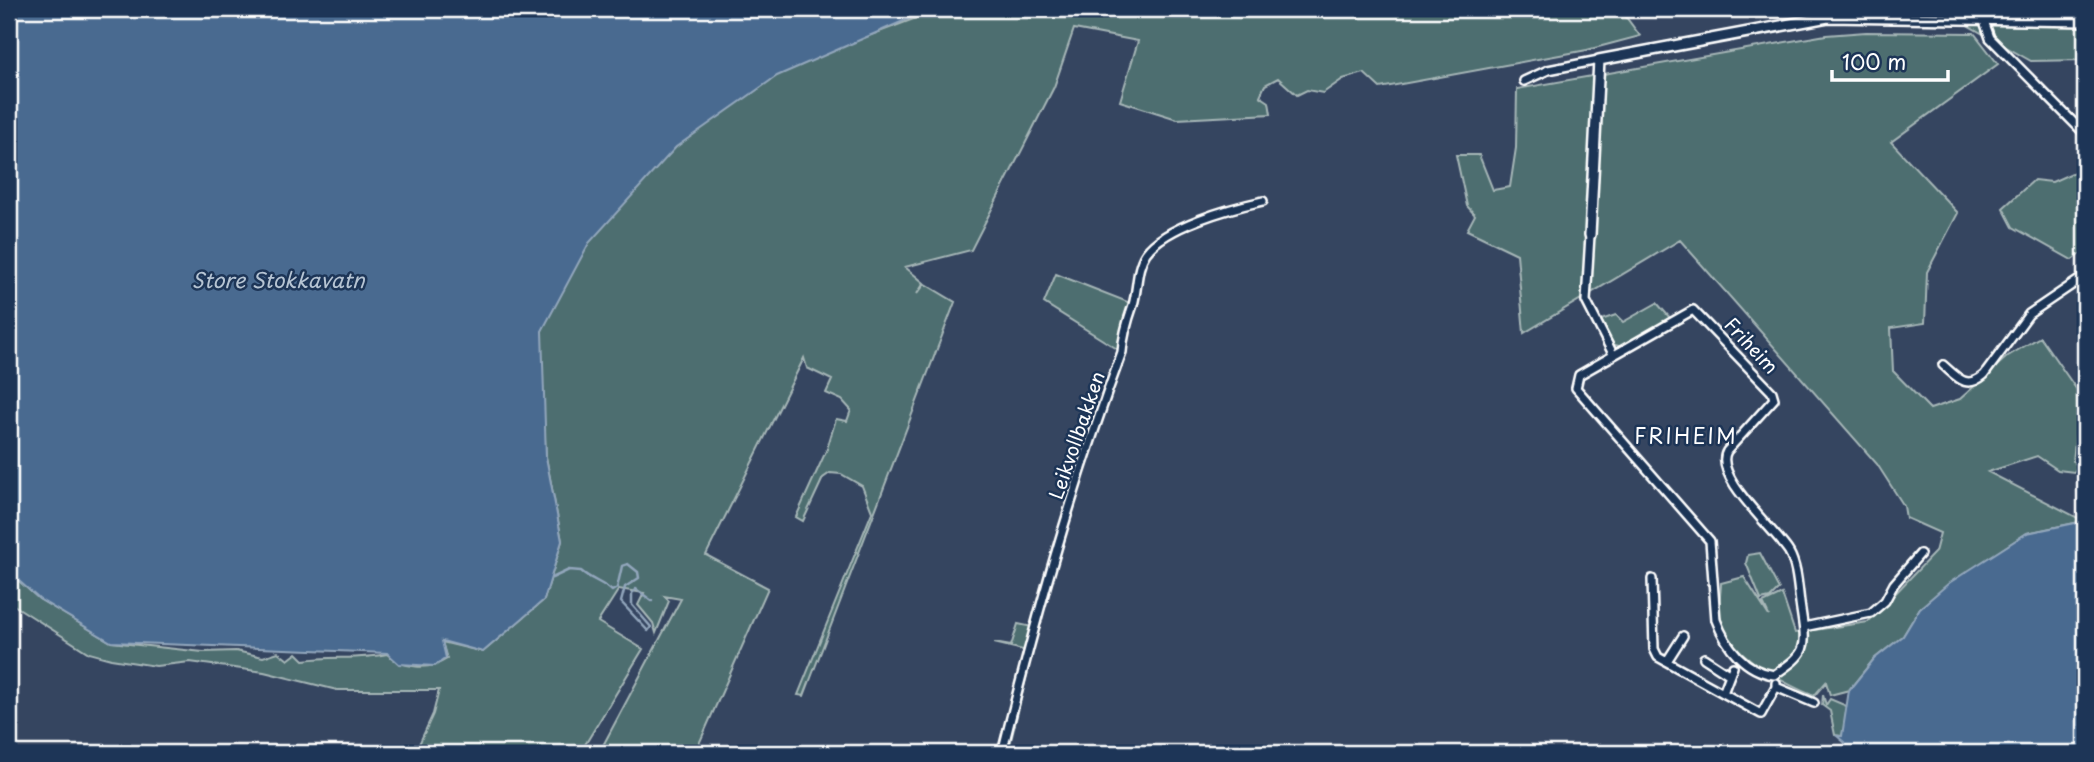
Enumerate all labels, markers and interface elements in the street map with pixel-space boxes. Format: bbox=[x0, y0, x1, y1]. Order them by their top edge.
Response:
scale bar bbox=[1832, 38, 1947, 82]
text: 100 m bbox=[1842, 45, 1906, 77]
water label: Store Stokkavatn bbox=[191, 263, 366, 295]
street label: Friheim bbox=[1719, 311, 1785, 379]
street label: Leikvollbakken bbox=[1041, 367, 1111, 503]
district label: FRIHEIM bbox=[1634, 419, 1738, 451]

